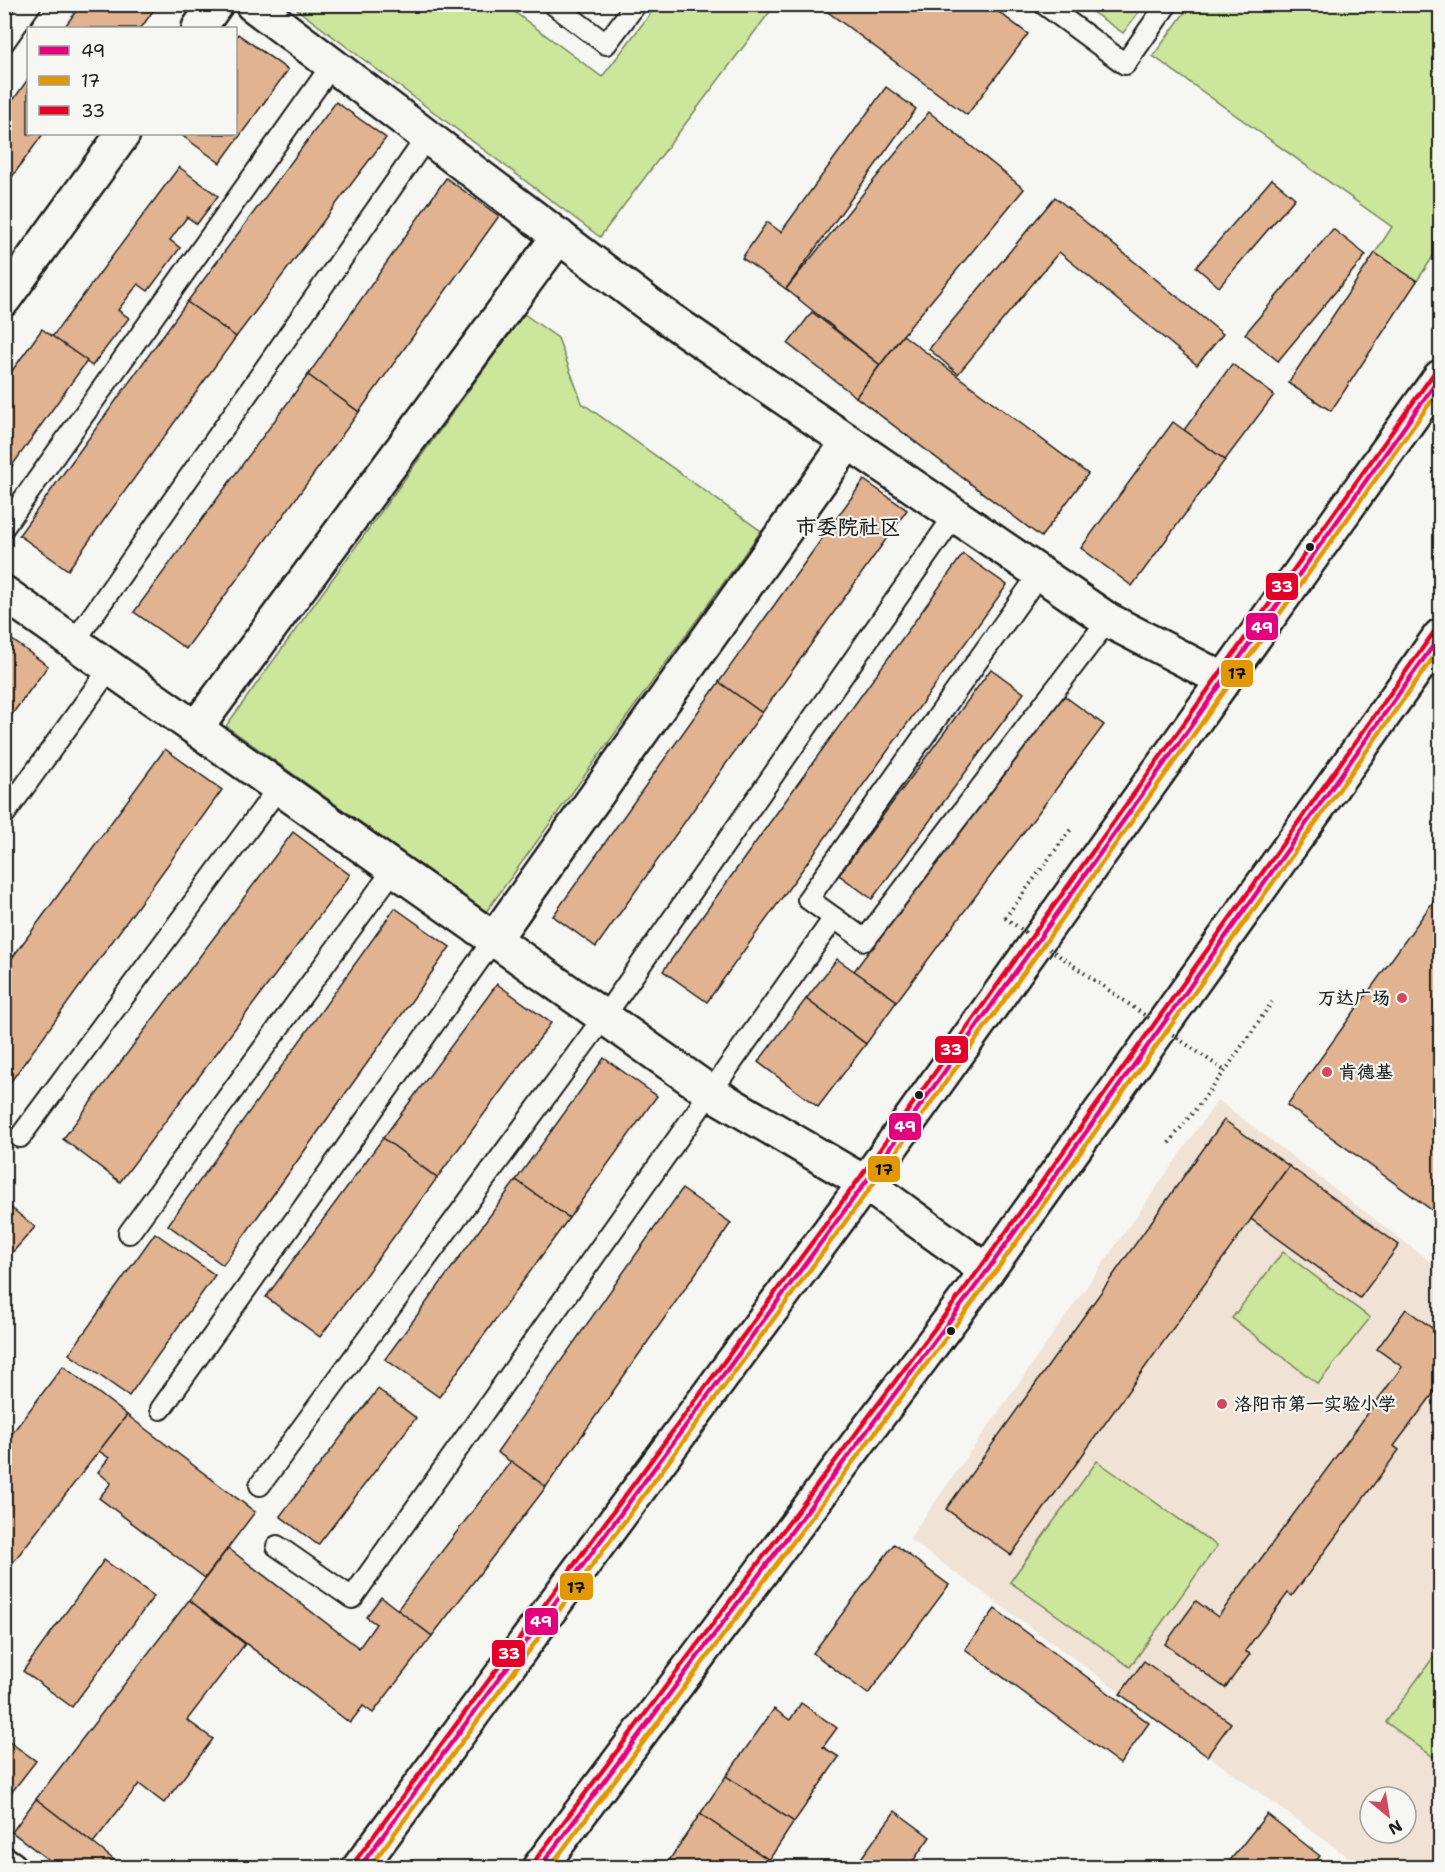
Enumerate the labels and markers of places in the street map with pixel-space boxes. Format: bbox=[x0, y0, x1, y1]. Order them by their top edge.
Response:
unlabelled marker bbox=[1304, 541, 1316, 553]
place label: 万达广场 bbox=[1318, 986, 1390, 1010]
marker: 万达广场 bbox=[1395, 991, 1409, 1005]
place label: 肯德基 bbox=[1339, 1060, 1393, 1084]
marker: 肯德基 bbox=[1320, 1065, 1334, 1079]
unlabelled marker bbox=[913, 1089, 925, 1101]
unlabelled marker bbox=[945, 1325, 957, 1337]
place label: 洛阳市第一实验小学 bbox=[1234, 1392, 1396, 1416]
marker: 洛阳市第一实验小学 bbox=[1215, 1397, 1229, 1411]

